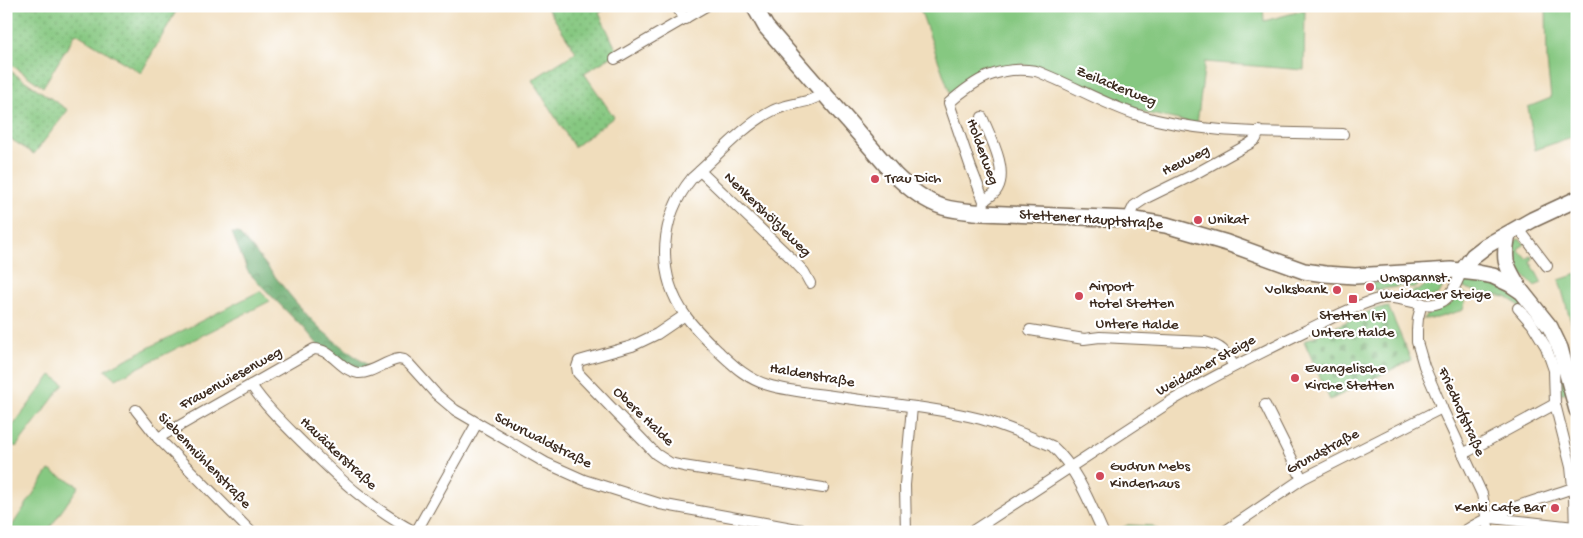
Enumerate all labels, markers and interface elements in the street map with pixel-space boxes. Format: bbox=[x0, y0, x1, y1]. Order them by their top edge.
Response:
street label: Zeilackerweg bbox=[1073, 63, 1159, 111]
street label: Holderweg bbox=[962, 116, 1002, 188]
street label: Heuweg bbox=[1159, 141, 1213, 181]
street label: Nenkershölzleweg bbox=[720, 169, 814, 261]
place label: Trau Dich bbox=[884, 170, 941, 188]
marker: Trau Dich bbox=[869, 173, 881, 185]
street label: Stettener Hauptstraße bbox=[1018, 206, 1164, 234]
place label: Unikat bbox=[1208, 211, 1250, 229]
marker: Unikat bbox=[1192, 214, 1204, 226]
place label: Umspannst. Weidacher Steige bbox=[1380, 269, 1491, 304]
place label: Airport Hotel Stetten bbox=[1089, 278, 1174, 313]
place label: Volksbank bbox=[1264, 281, 1328, 299]
marker: Umspannst. Weidacher Steige bbox=[1364, 281, 1376, 293]
marker: Volksbank bbox=[1331, 284, 1343, 296]
marker: Airport Hotel Stetten bbox=[1073, 290, 1085, 302]
marker: Stetten (F) Untere Halde bbox=[1347, 293, 1359, 305]
place label: Stetten (F) Untere Halde bbox=[1312, 307, 1395, 342]
street label: Untere Halde bbox=[1095, 315, 1179, 335]
street label: Weidacher Steige bbox=[1153, 331, 1259, 401]
street label: Frauenwiesenweg bbox=[176, 343, 285, 415]
street label: Haldenstraße bbox=[768, 360, 856, 392]
place label: Evangelische Kirche Stetten bbox=[1305, 360, 1394, 395]
street label: Friedhofstraße bbox=[1433, 364, 1489, 459]
marker: Evangelische Kirche Stetten bbox=[1289, 372, 1301, 384]
street label: Obere Halde bbox=[609, 383, 677, 451]
street label: Siebenmühlenstraße bbox=[153, 409, 255, 513]
street label: Schurwaldstraße bbox=[491, 409, 595, 473]
street label: Hauäckerstraße bbox=[296, 414, 381, 495]
street label: Grundstraße bbox=[1284, 425, 1363, 479]
place label: Gudrun Mebs Kinderhaus bbox=[1110, 458, 1190, 493]
marker: Gudrun Mebs Kinderhaus bbox=[1094, 470, 1106, 482]
place label: Kenki Cafe Bar bbox=[1455, 499, 1547, 517]
marker: Kenki Cafe Bar bbox=[1549, 502, 1561, 514]

